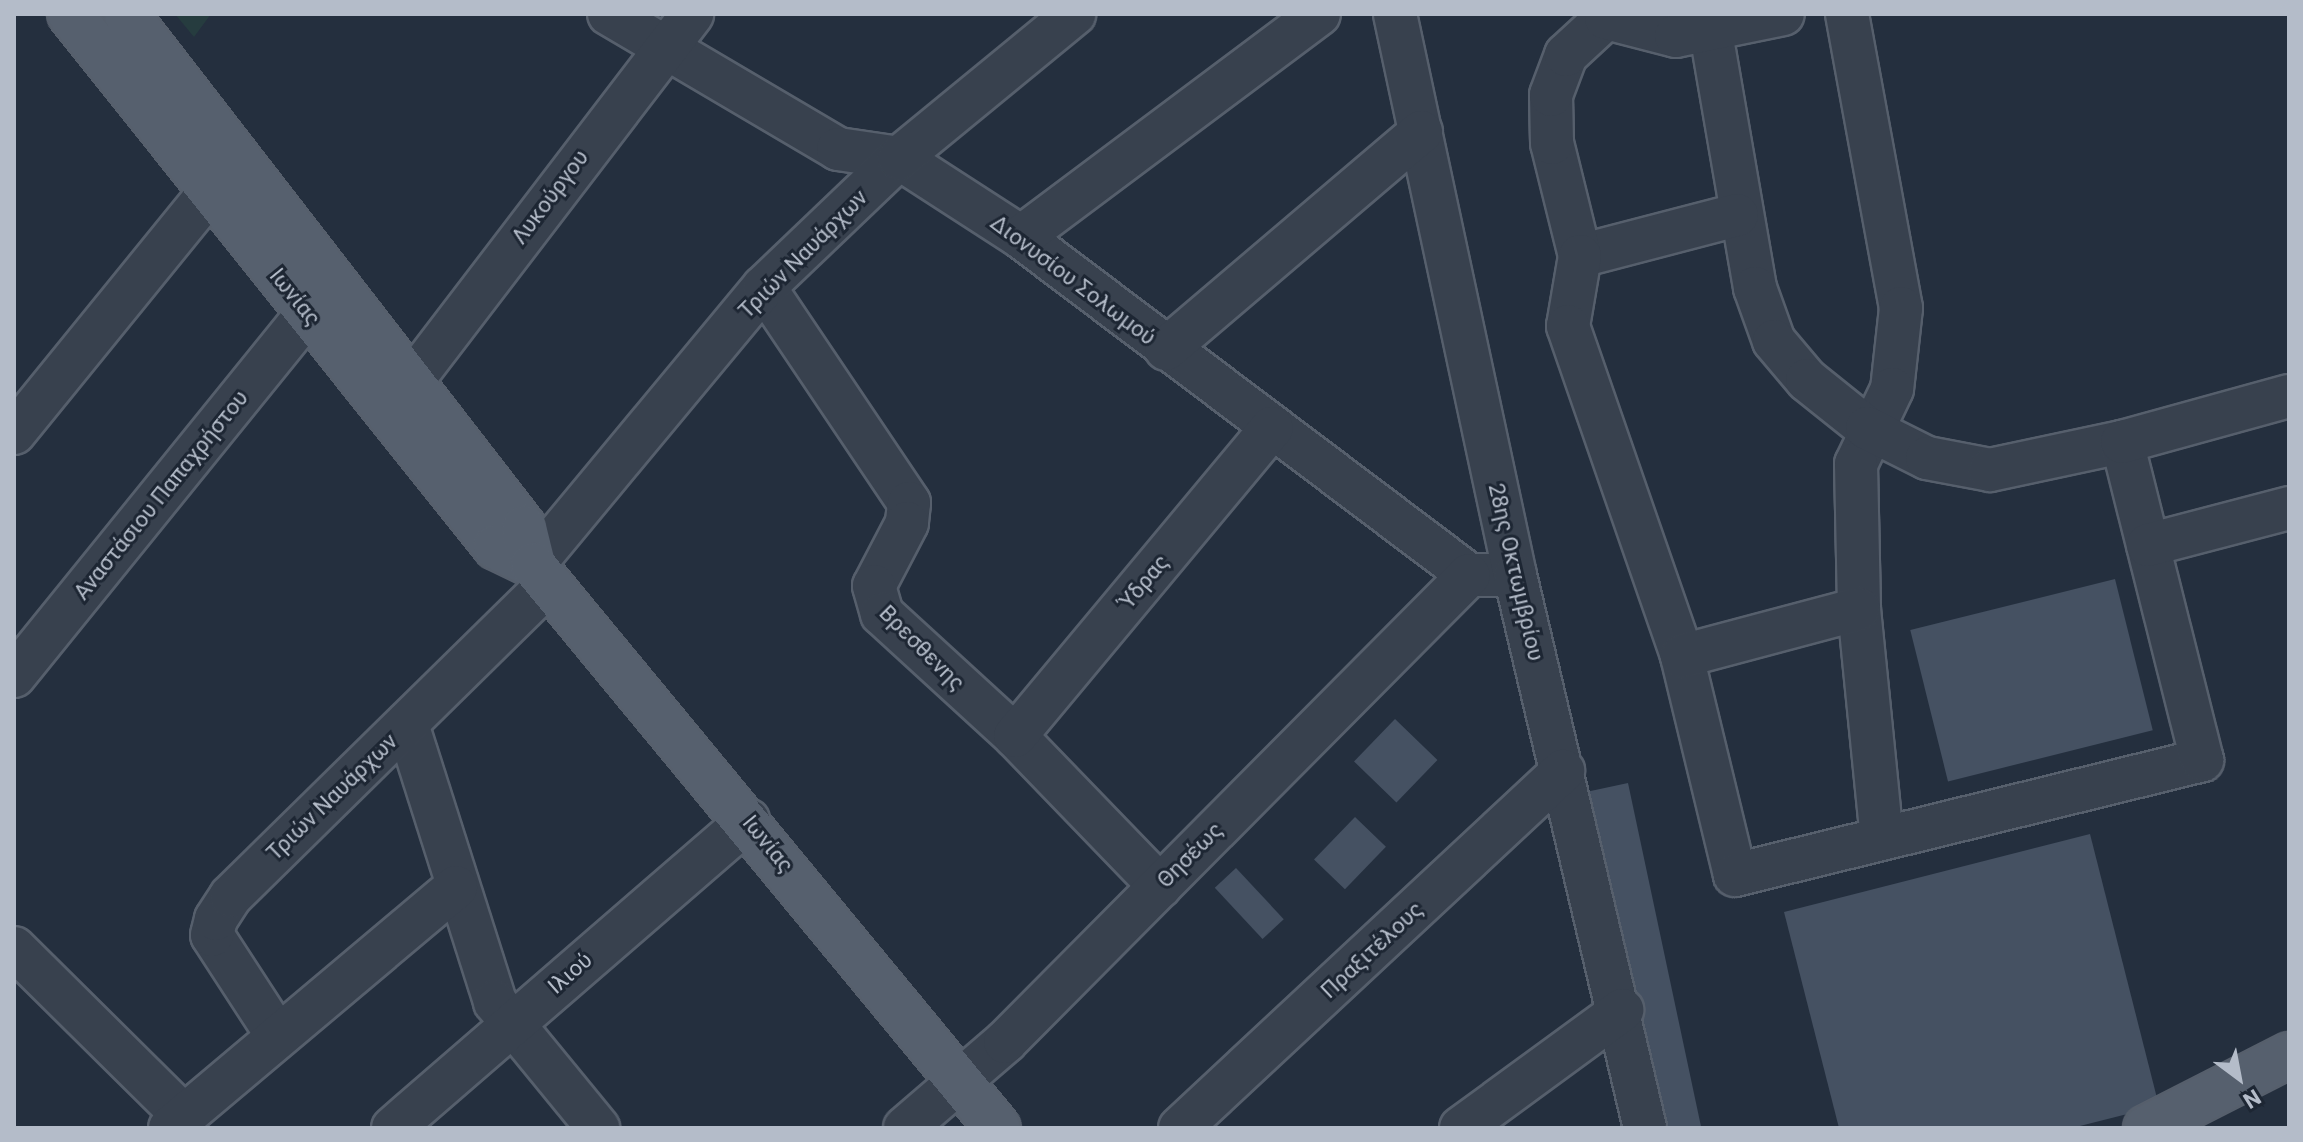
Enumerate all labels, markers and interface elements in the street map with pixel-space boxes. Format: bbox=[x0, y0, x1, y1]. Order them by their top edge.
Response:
street label: Λυκούργου bbox=[506, 145, 594, 249]
street label: Τριών Ναυάρχων bbox=[733, 184, 873, 324]
street label: Διονυσίου Σολωμού bbox=[985, 209, 1161, 351]
street label: Ιωνίας bbox=[264, 263, 326, 331]
street label: Αναστάσιου Παπαχρήστου bbox=[68, 385, 254, 605]
street label: 28ης Οκτωμβρίου bbox=[1483, 481, 1549, 663]
street label: Ύδρας bbox=[1114, 549, 1174, 615]
street label: Βρεσθενης bbox=[874, 600, 970, 696]
street label: Τριών Ναυάρχων bbox=[261, 728, 403, 866]
street label: Ιωνίας bbox=[737, 810, 799, 878]
street label: Θησέως bbox=[1152, 817, 1228, 893]
street label: Πραξιτέλους bbox=[1316, 896, 1428, 1004]
street label: Ιλιού bbox=[543, 947, 597, 999]
north arrow bbox=[2199, 1038, 2279, 1118]
text: N bbox=[2239, 1084, 2265, 1113]

